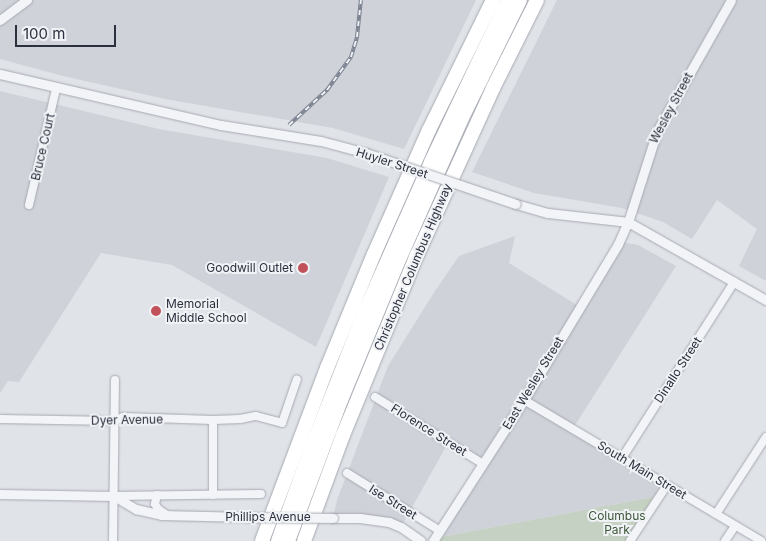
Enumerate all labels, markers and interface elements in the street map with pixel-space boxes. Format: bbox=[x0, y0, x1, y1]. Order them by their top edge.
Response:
scale bar bbox=[18, 15, 119, 47]
text: 100 m bbox=[23, 24, 65, 43]
street label: Wesley Street bbox=[646, 70, 696, 146]
street label: Bruce Court bbox=[28, 112, 58, 182]
street label: Huyler Street bbox=[354, 145, 430, 181]
street label: Christopher Columbus Highway bbox=[371, 181, 455, 353]
place label: Goodwill Outlet bbox=[206, 261, 293, 275]
marker: Goodwill Outlet bbox=[297, 262, 309, 274]
place label: Memorial Middle School bbox=[166, 297, 247, 325]
marker: Memorial Middle School bbox=[150, 305, 162, 317]
street label: East Wesley Street bbox=[500, 334, 566, 432]
street label: Dinallo Street bbox=[651, 334, 705, 406]
street label: Florence Street bbox=[388, 401, 470, 459]
street label: Dyer Avenue bbox=[91, 412, 163, 428]
street label: South Main Street bbox=[595, 438, 689, 502]
street label: Ise Street bbox=[366, 482, 420, 522]
park label: Columbus Park bbox=[588, 509, 646, 537]
street label: Phillips Avenue bbox=[225, 510, 311, 524]

